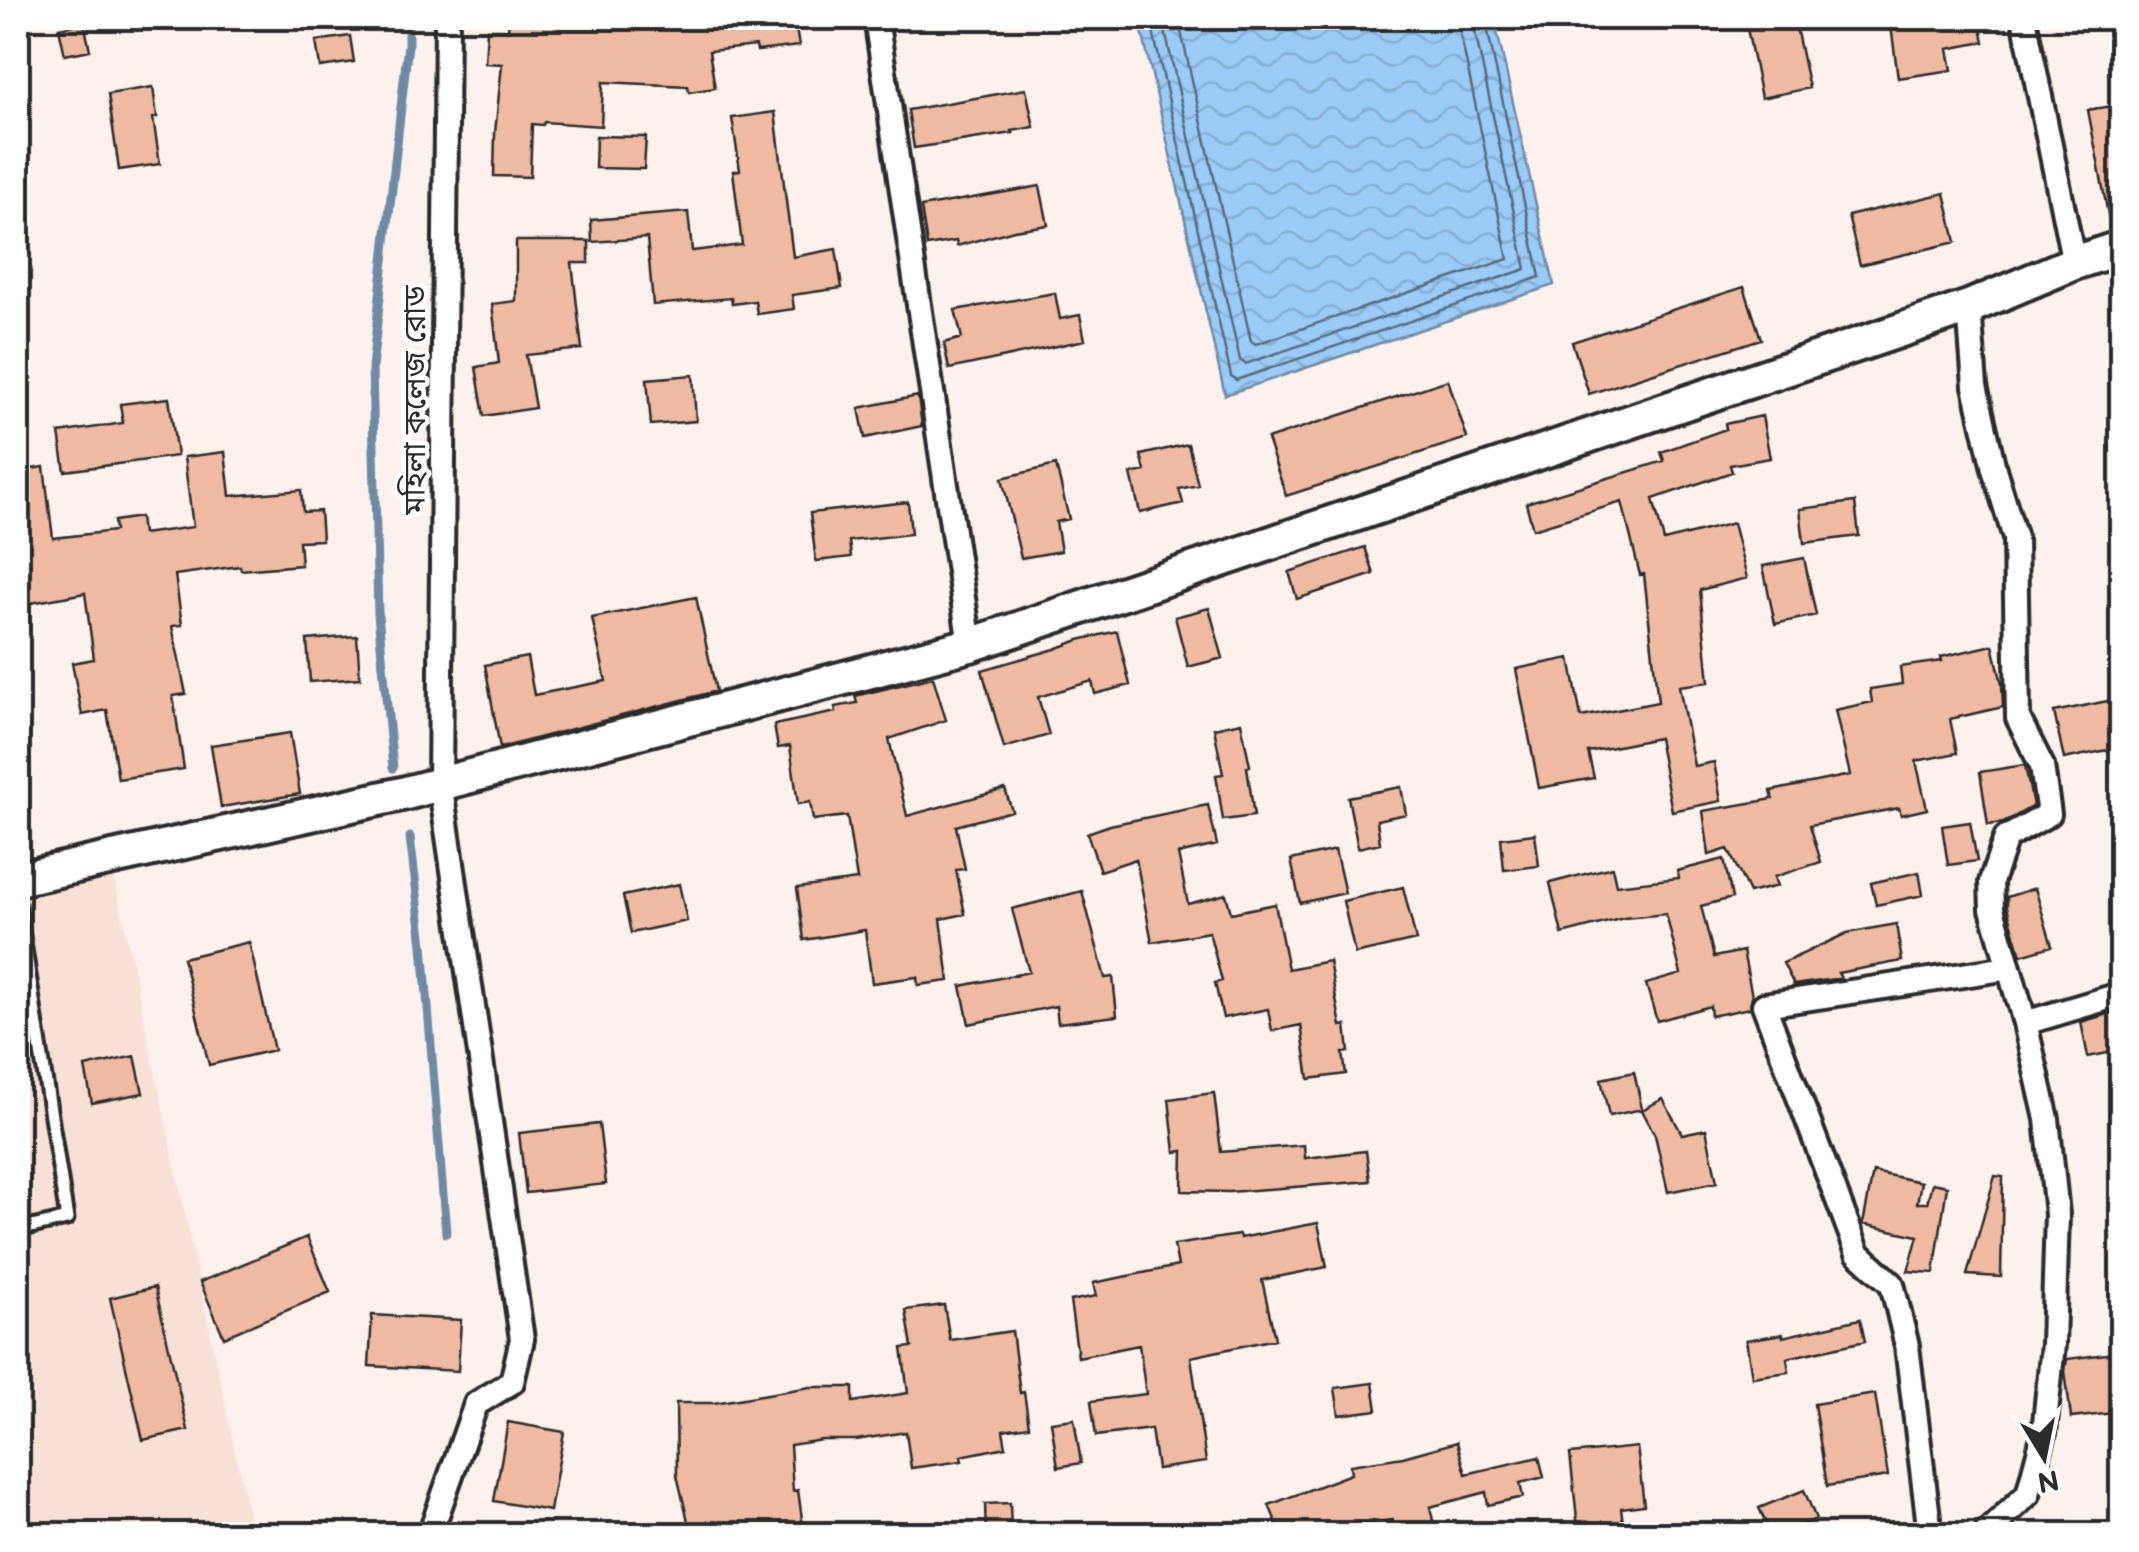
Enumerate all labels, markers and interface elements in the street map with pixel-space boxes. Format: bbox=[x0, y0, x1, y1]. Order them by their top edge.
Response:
street label: মহিলা কলেজ রোড bbox=[397, 285, 434, 516]
north arrow bbox=[1994, 1407, 2094, 1507]
text: N bbox=[2035, 1462, 2061, 1498]

